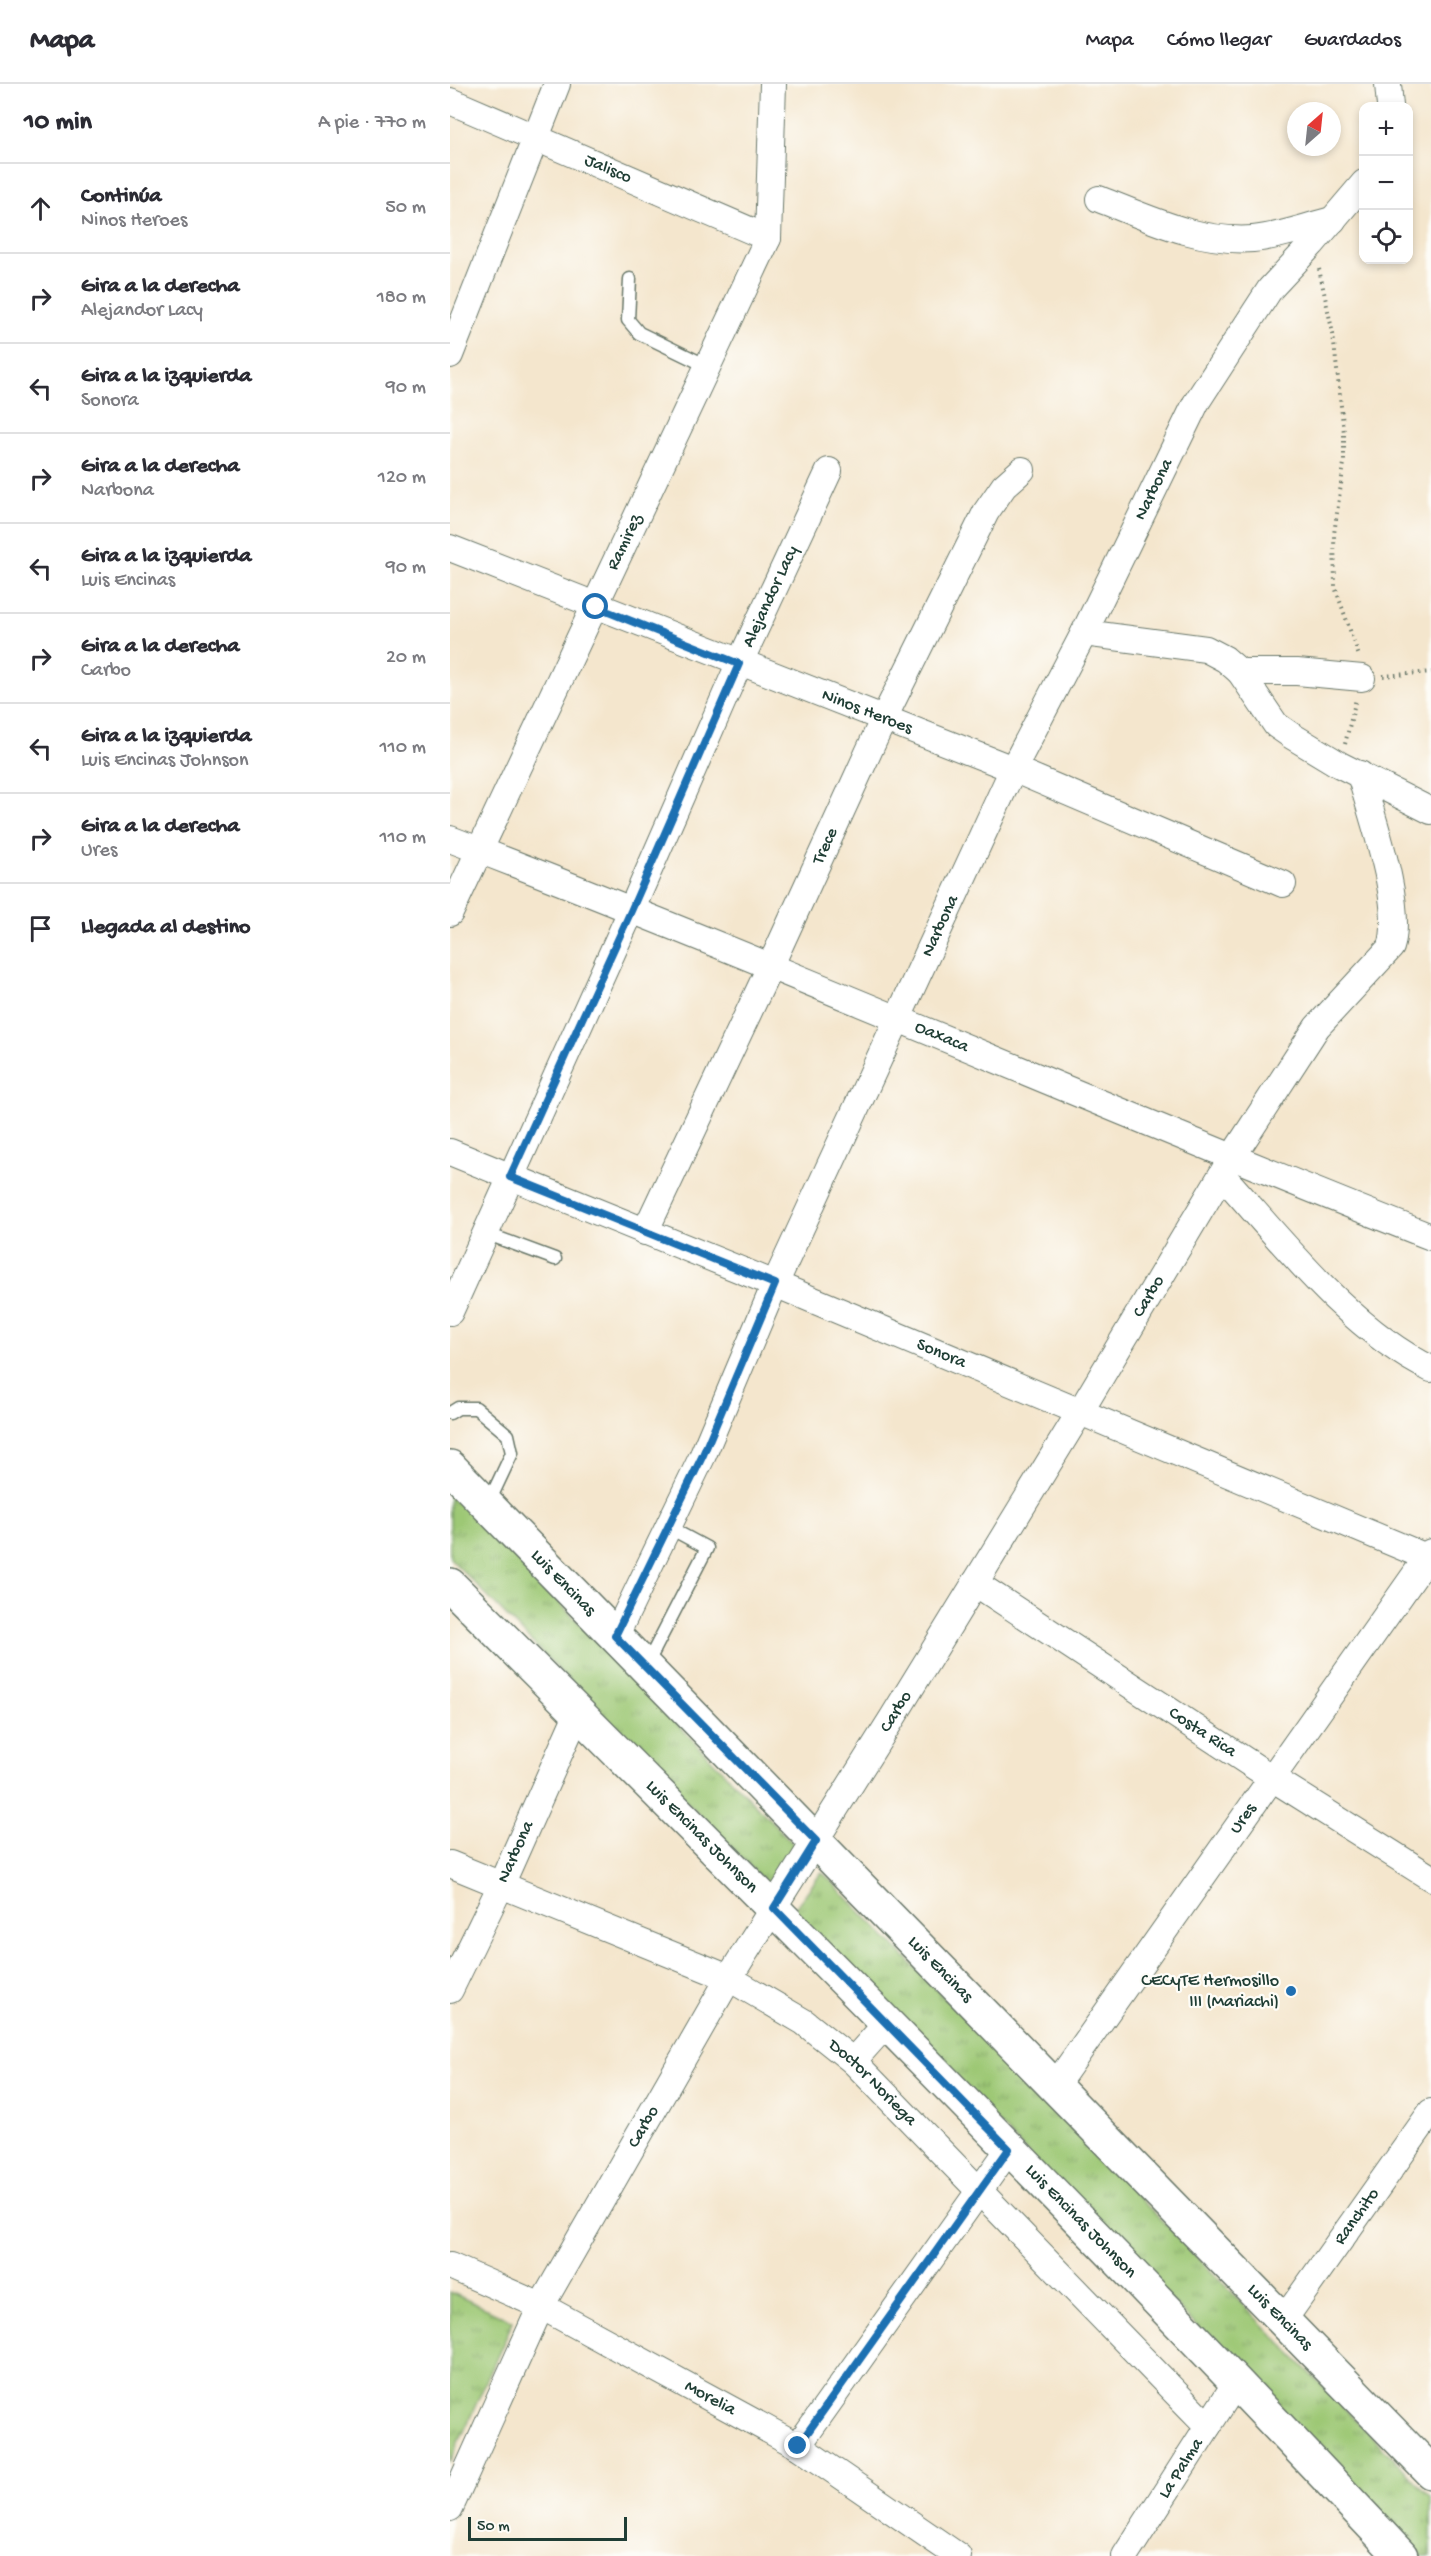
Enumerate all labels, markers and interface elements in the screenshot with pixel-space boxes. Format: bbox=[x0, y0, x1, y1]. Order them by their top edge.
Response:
text: Mapa bbox=[30, 25, 94, 58]
text: Mapa bbox=[1085, 29, 1134, 54]
text: Cómo llegar bbox=[1167, 29, 1271, 54]
text: Guardados bbox=[1304, 29, 1401, 54]
north arrow bbox=[1287, 102, 1341, 156]
map controls bbox=[1359, 102, 1413, 264]
button: + bbox=[1359, 102, 1413, 156]
text: 10 min bbox=[24, 108, 92, 139]
text: A pie · 770 m bbox=[318, 112, 426, 135]
street label: Jalisco bbox=[581, 150, 635, 188]
button: − bbox=[1359, 156, 1413, 210]
text: Continúa bbox=[81, 184, 162, 210]
icon: ahead bbox=[24, 192, 57, 225]
text: 50 m bbox=[385, 197, 426, 220]
text: Ninos Heroes bbox=[81, 210, 187, 233]
button: locate bbox=[1359, 210, 1413, 264]
text: Gira a la derecha bbox=[81, 274, 239, 300]
icon: right bbox=[24, 282, 57, 315]
text: 180 m bbox=[377, 287, 426, 310]
text: Alejandor Lacy bbox=[81, 300, 203, 323]
text: Gira a la izquierda bbox=[81, 364, 252, 390]
icon: left bbox=[24, 372, 57, 405]
text: 90 m bbox=[386, 377, 426, 400]
text: Sonora bbox=[81, 390, 139, 413]
text: Gira a la derecha bbox=[81, 454, 239, 480]
street label: Narbona bbox=[1130, 455, 1178, 524]
icon: right bbox=[24, 462, 57, 495]
text: 120 m bbox=[378, 467, 426, 490]
text: Narbona bbox=[81, 480, 154, 503]
street label: Ramirez bbox=[603, 510, 647, 574]
street label: Alejandor Lacy bbox=[738, 542, 803, 651]
text: Gira a la izquierda bbox=[81, 544, 252, 570]
icon: left bbox=[24, 552, 57, 585]
text: 90 m bbox=[386, 557, 426, 580]
text: Luis Encinas bbox=[81, 570, 175, 593]
route start bbox=[582, 593, 608, 619]
text: Gira a la derecha bbox=[81, 634, 239, 660]
icon: right bbox=[24, 642, 57, 675]
text: 20 m bbox=[386, 647, 426, 670]
text: Carbo bbox=[81, 660, 131, 683]
street label: Ninos Heroes bbox=[819, 684, 917, 739]
text: Gira a la izquierda bbox=[81, 724, 252, 750]
icon: left bbox=[24, 732, 57, 765]
text: 110 m bbox=[380, 737, 426, 760]
text: Luis Encinas Johnson bbox=[81, 750, 248, 773]
text: Gira a la derecha bbox=[81, 814, 239, 840]
icon: right bbox=[24, 822, 57, 855]
street label: Trece bbox=[807, 824, 843, 869]
text: 110 m bbox=[380, 827, 426, 850]
text: Ures bbox=[81, 840, 117, 863]
street label: Narbona bbox=[917, 891, 964, 960]
icon: arrive bbox=[24, 912, 57, 945]
text: Llegada al destino bbox=[81, 915, 251, 941]
street label: Oaxaca bbox=[912, 1017, 973, 1058]
street label: Carbo bbox=[1128, 1272, 1169, 1321]
street label: Sonora bbox=[913, 1334, 970, 1374]
street label: Luis Encinas bbox=[526, 1545, 601, 1622]
street label: Carbo bbox=[875, 1687, 917, 1736]
street label: Costa Rica bbox=[1164, 1702, 1241, 1763]
street label: Luis Encinas Johnson bbox=[641, 1776, 763, 1898]
street label: Ures bbox=[1225, 1798, 1262, 1838]
street label: Narbona bbox=[493, 1817, 539, 1886]
street label: Luis Encinas bbox=[903, 1932, 978, 2008]
place label: CECyTE Hermosillo III (Mariachi) bbox=[1141, 1971, 1279, 2013]
marker: CECyTE Hermosillo III (Mariachi) bbox=[1284, 1984, 1298, 1998]
street label: Doctor Noriega bbox=[823, 2034, 922, 2131]
street label: Carbo bbox=[623, 2102, 664, 2152]
street label: Luis Encinas Johnson bbox=[1021, 2160, 1141, 2283]
street label: Ranchito bbox=[1330, 2184, 1384, 2249]
street label: Luis Encinas bbox=[1243, 2279, 1318, 2356]
street label: Morelia bbox=[681, 2376, 740, 2421]
route end bbox=[784, 2432, 810, 2458]
street label: La Palma bbox=[1154, 2433, 1209, 2503]
scale bar bbox=[468, 2514, 627, 2542]
text: 50 m bbox=[477, 2518, 510, 2537]

